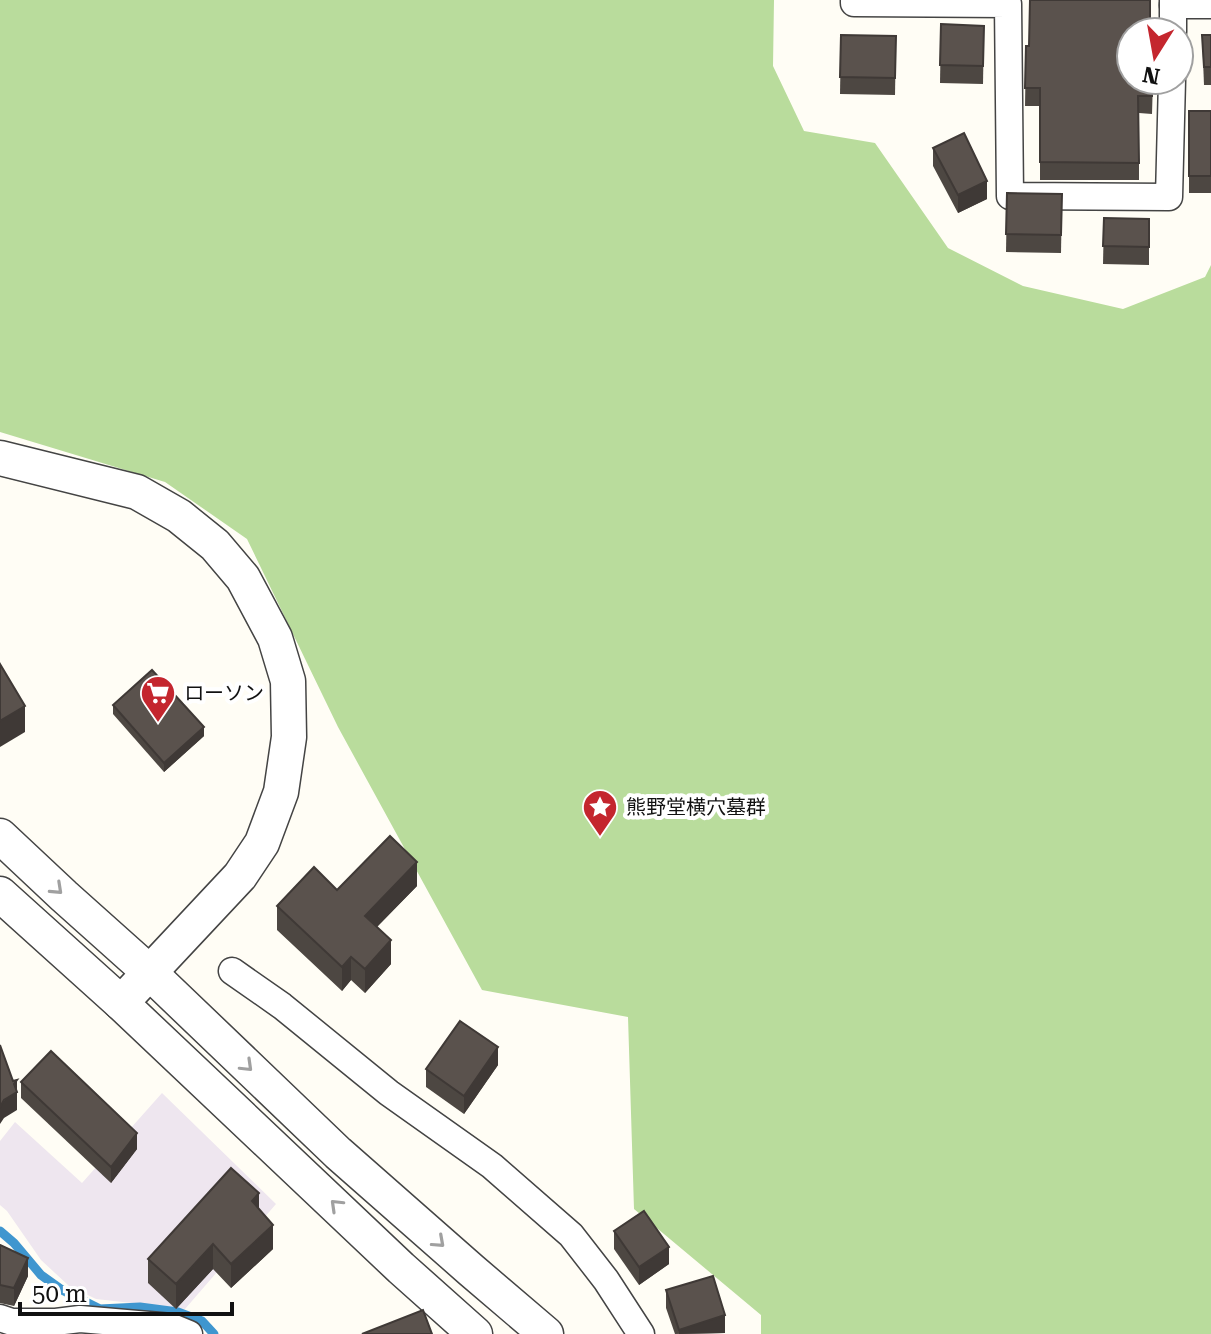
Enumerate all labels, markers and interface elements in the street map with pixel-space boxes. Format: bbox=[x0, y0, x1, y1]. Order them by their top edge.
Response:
north arrow bbox=[1115, 16, 1195, 96]
text: N bbox=[1141, 61, 1162, 89]
supermarket icon: ローソン bbox=[139, 674, 177, 724]
place label: ローソン bbox=[184, 681, 264, 705]
place icon: 熊野堂横穴墓群 bbox=[581, 788, 619, 838]
place label: 熊野堂横穴墓群 bbox=[626, 795, 766, 819]
one-way arrow bbox=[48, 880, 62, 895]
one-way arrow bbox=[238, 1057, 253, 1071]
one-way arrow bbox=[330, 1201, 345, 1215]
one-way arrow bbox=[430, 1232, 445, 1247]
scale bar bbox=[20, 1266, 232, 1316]
text: 50 m bbox=[32, 1280, 87, 1308]

